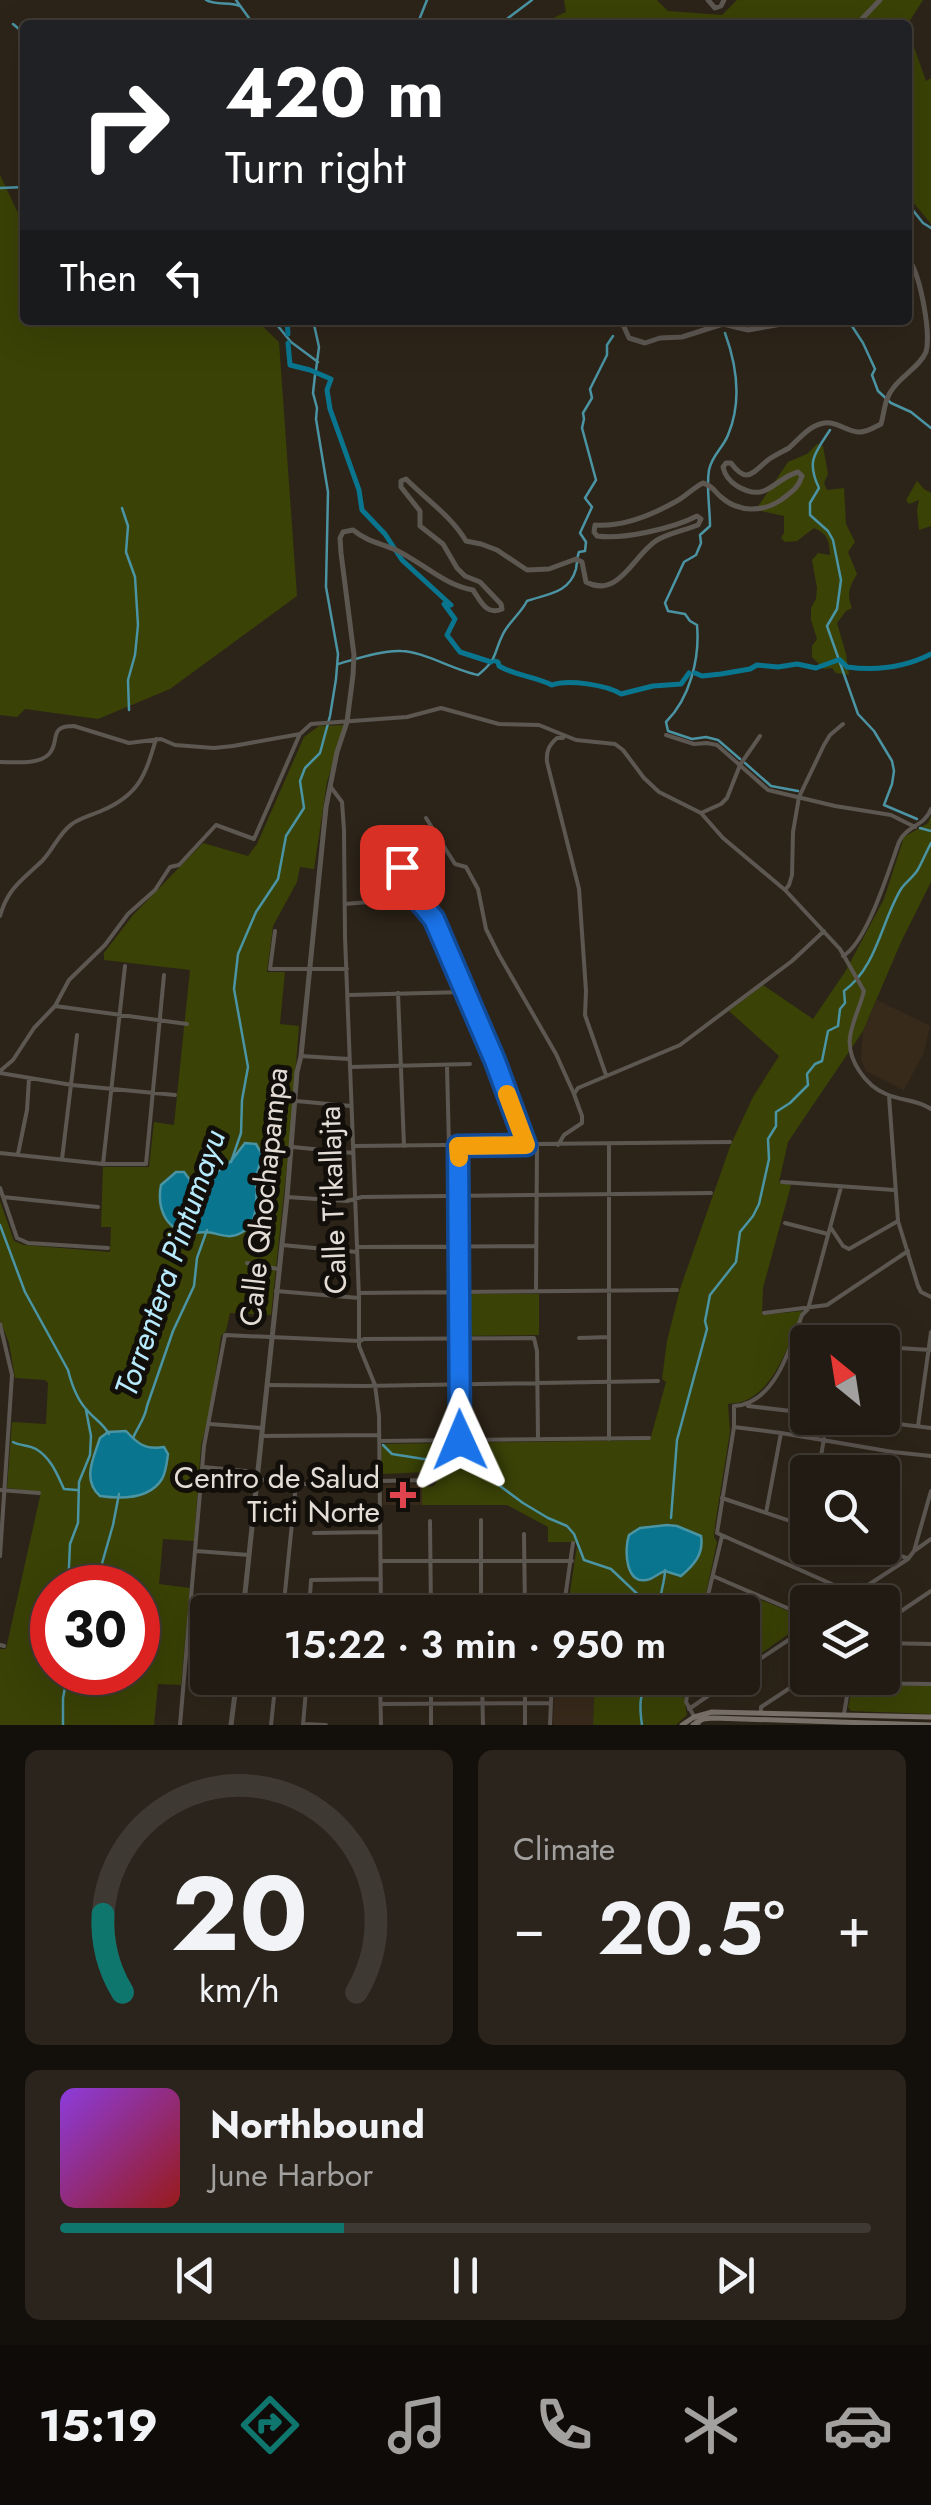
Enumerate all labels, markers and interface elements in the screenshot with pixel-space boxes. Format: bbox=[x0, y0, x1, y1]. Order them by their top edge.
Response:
text: 420 m bbox=[225, 42, 445, 143]
icon: right bbox=[60, 60, 190, 190]
text: Turn right bbox=[225, 135, 406, 200]
text: Then bbox=[60, 250, 137, 305]
icon: left bbox=[157, 250, 212, 305]
pin bbox=[360, 825, 445, 910]
icon: arrive bbox=[375, 840, 430, 895]
street label: Calle Qhochapampa bbox=[229, 1065, 298, 1329]
street label: Calle T'ikallajta bbox=[308, 1105, 357, 1295]
water label: Torrentera Pintumayu bbox=[103, 1123, 237, 1403]
north arrow bbox=[790, 1325, 900, 1435]
map controls bbox=[790, 1325, 900, 1695]
position arrow bbox=[408, 1388, 512, 1492]
button: search bbox=[790, 1455, 900, 1565]
place label: Centro de Salud Ticti Norte bbox=[174, 1456, 380, 1533]
marker: Centro de Salud Ticti Norte bbox=[390, 1482, 416, 1508]
speed limit sign: 30 bbox=[30, 1565, 160, 1695]
button: layers bbox=[790, 1585, 900, 1695]
text: 15:22 · 3 min · 950 m bbox=[284, 1617, 666, 1672]
text: Climate bbox=[513, 1826, 615, 1872]
text: 20 bbox=[170, 1839, 308, 1989]
text: 20.5° bbox=[598, 1874, 785, 1982]
text: − bbox=[513, 1888, 545, 1968]
text: + bbox=[837, 1888, 871, 1968]
text: km/h bbox=[199, 1964, 279, 2015]
text: Northbound bbox=[210, 2097, 425, 2152]
text: June Harbor bbox=[210, 2152, 373, 2198]
icon: previous bbox=[168, 2248, 223, 2303]
icon: pause bbox=[438, 2248, 493, 2303]
icon: next bbox=[708, 2248, 763, 2303]
icon: directions bbox=[235, 2390, 305, 2460]
icon: music bbox=[382, 2390, 452, 2460]
icon: phone bbox=[529, 2390, 599, 2460]
icon: climate bbox=[676, 2390, 746, 2460]
icon: car bbox=[823, 2390, 893, 2460]
text: 15:19 bbox=[38, 2393, 158, 2458]

